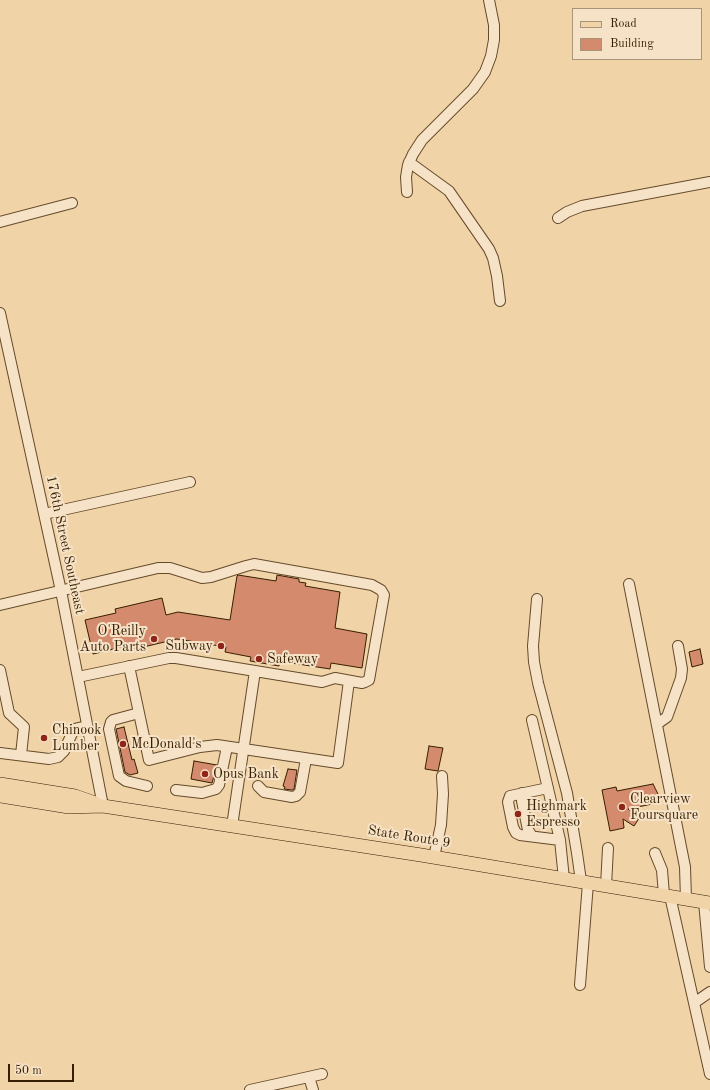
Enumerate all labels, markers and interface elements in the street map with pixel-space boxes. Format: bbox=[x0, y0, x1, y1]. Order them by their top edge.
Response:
legend bbox=[572, 8, 702, 60]
text: Road bbox=[610, 18, 637, 30]
text: Building bbox=[610, 38, 654, 50]
street label: 176th Street Southeast bbox=[42, 474, 88, 616]
place label: O'Reilly Auto Parts bbox=[80, 623, 146, 656]
marker: O'Reilly Auto Parts bbox=[149, 634, 159, 644]
place label: Subway bbox=[165, 638, 213, 654]
marker: Subway bbox=[216, 641, 226, 651]
place label: Safeway bbox=[267, 651, 318, 667]
marker: Safeway bbox=[254, 654, 264, 664]
place label: Chinook Lumber bbox=[52, 722, 102, 754]
marker: Chinook Lumber bbox=[39, 733, 49, 743]
place label: McDonald's bbox=[131, 736, 202, 752]
marker: McDonald's bbox=[118, 739, 128, 749]
place label: Opus Bank bbox=[213, 766, 279, 782]
marker: Opus Bank bbox=[200, 769, 210, 779]
place label: Clearview Foursquare bbox=[630, 791, 698, 824]
place label: Highmark Espresso bbox=[526, 798, 587, 830]
marker: Clearview Foursquare bbox=[617, 802, 627, 812]
marker: Highmark Espresso bbox=[513, 809, 523, 819]
street label: State Route 9 bbox=[366, 822, 452, 852]
scale bar bbox=[10, 1056, 76, 1082]
text: 50 m bbox=[15, 1065, 42, 1077]

